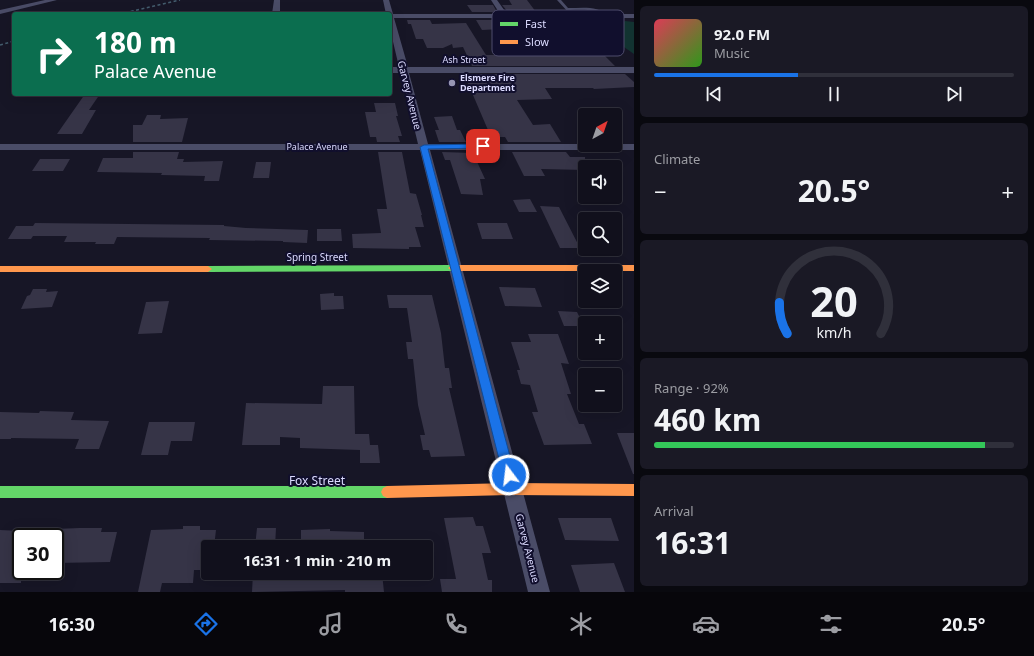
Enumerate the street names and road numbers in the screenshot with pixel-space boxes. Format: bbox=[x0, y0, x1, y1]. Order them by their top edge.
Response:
street label: Ash Street bbox=[442, 53, 486, 66]
street label: Garvey Avenue bbox=[395, 59, 425, 131]
street label: Palace Avenue bbox=[286, 140, 348, 153]
street label: Spring Street bbox=[286, 250, 348, 264]
street label: Fox Street bbox=[289, 472, 346, 489]
street label: Garvey Avenue bbox=[513, 512, 543, 584]

